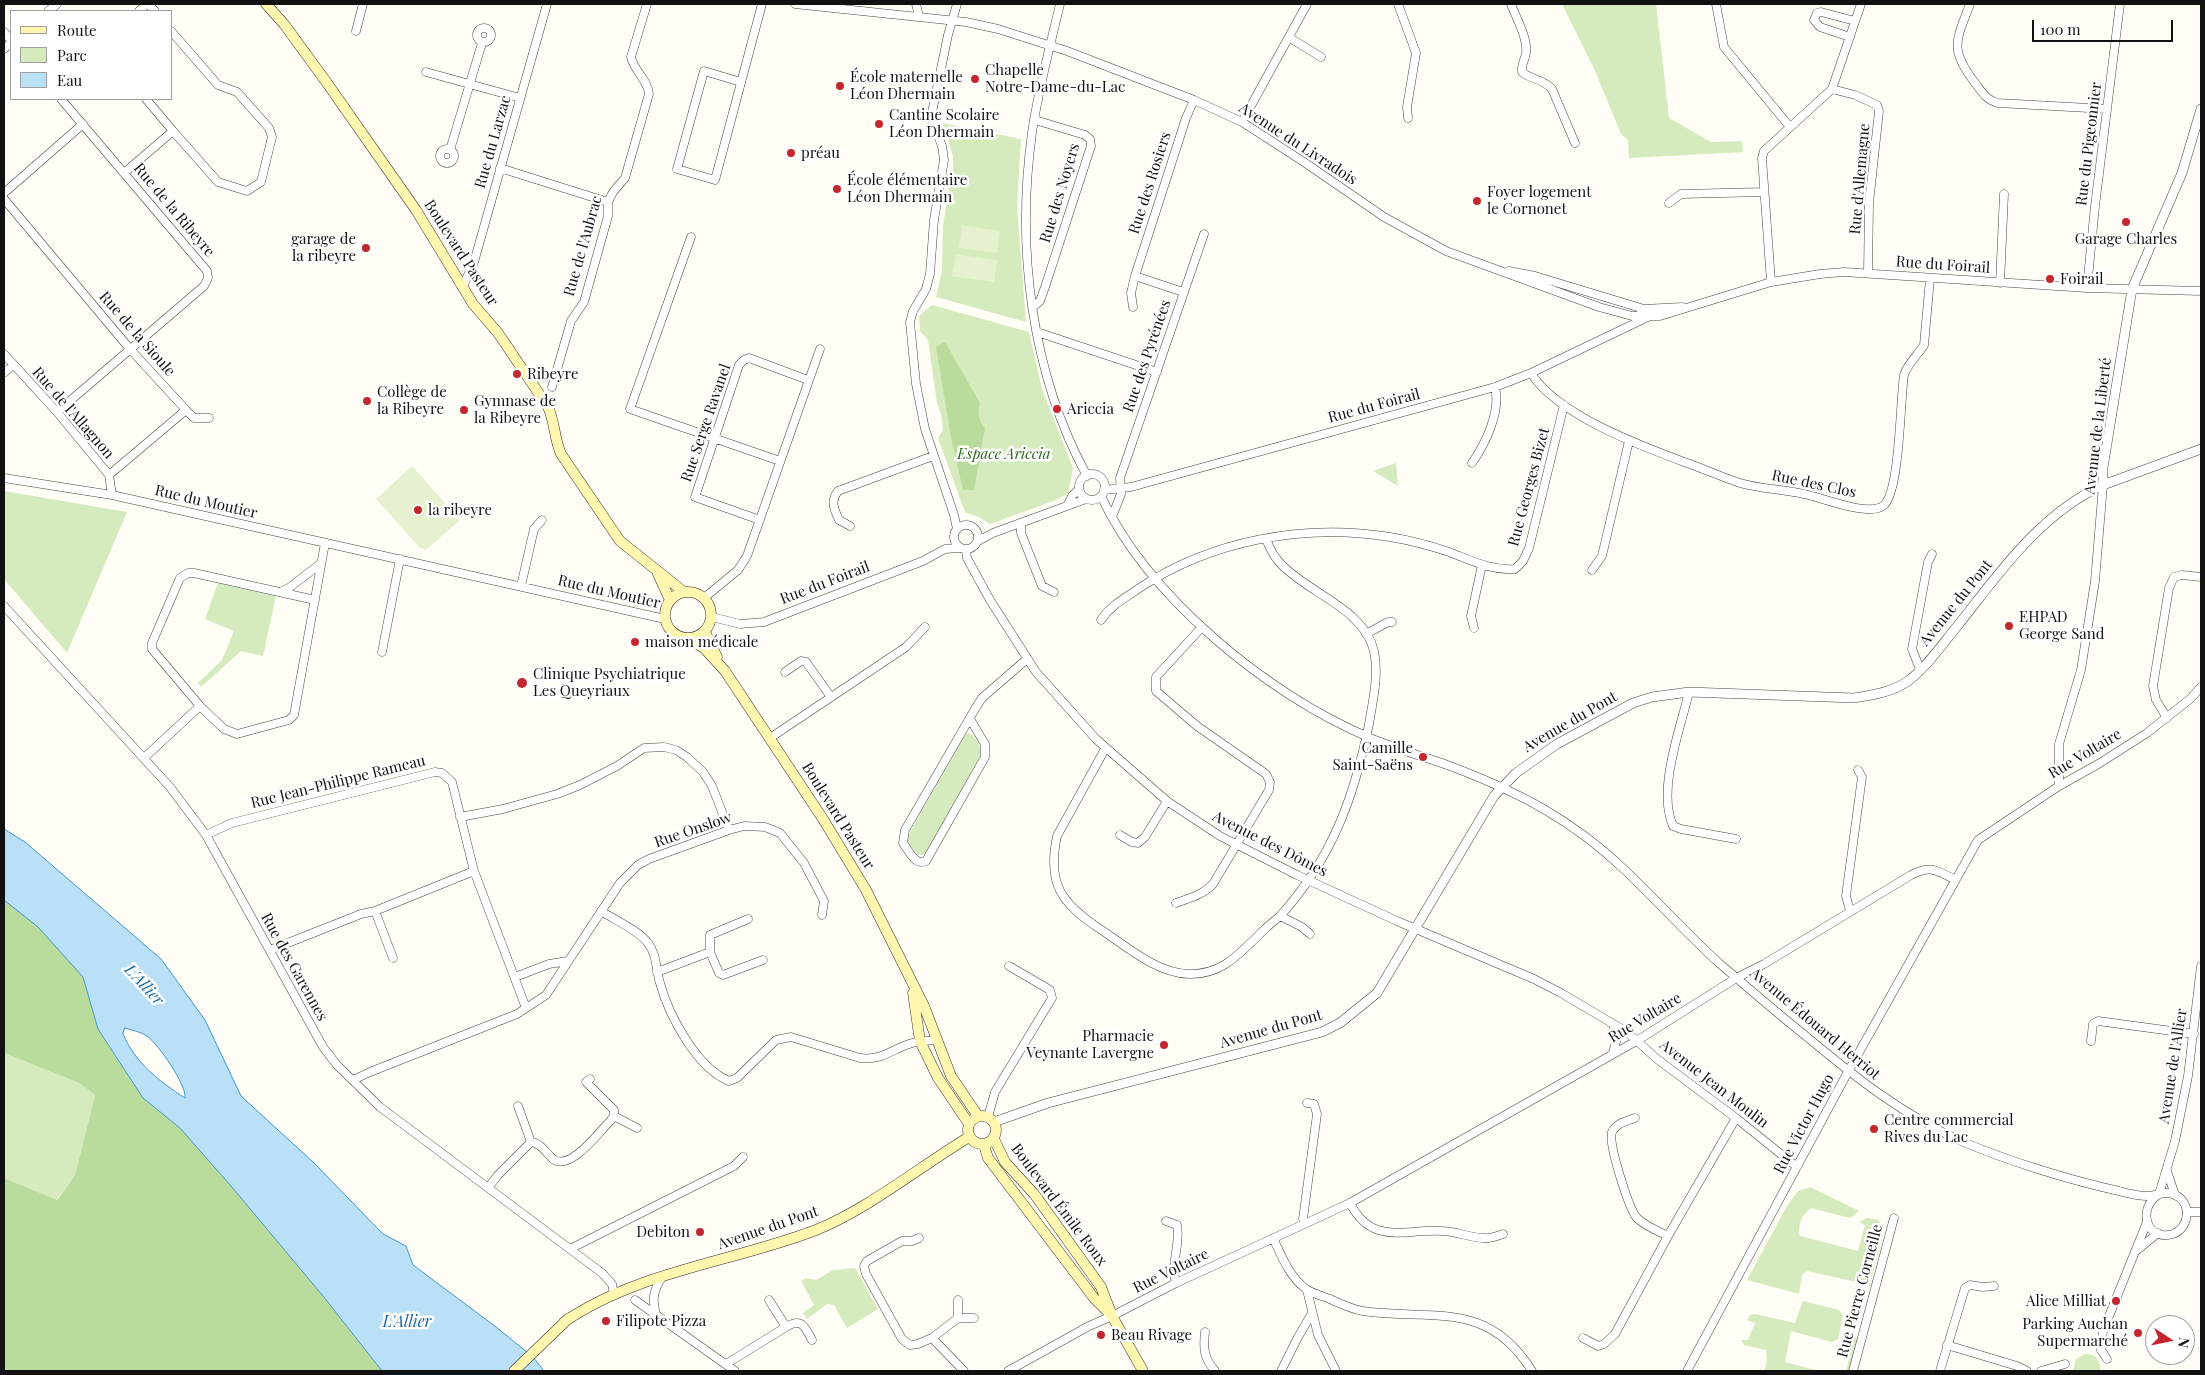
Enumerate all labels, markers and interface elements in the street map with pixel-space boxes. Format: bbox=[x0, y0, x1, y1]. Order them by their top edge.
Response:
legend bbox=[10, 10, 172, 100]
scale bar bbox=[2035, 10, 2176, 42]
text: 100 m bbox=[2040, 19, 2081, 39]
text: Route bbox=[57, 20, 97, 40]
text: Parc bbox=[57, 45, 87, 65]
place label: Chapelle Notre-Dame-du-Lac bbox=[985, 61, 1125, 96]
place label: École maternelle Léon Dhermain bbox=[850, 68, 963, 103]
text: Eau bbox=[57, 70, 82, 90]
marker: Chapelle Notre-Dame-du-Lac bbox=[969, 73, 981, 85]
marker: École maternelle Léon Dhermain bbox=[834, 80, 846, 92]
street label: Rue du Pigeonnier bbox=[2072, 81, 2106, 207]
street label: Rue du Larzac bbox=[471, 93, 515, 191]
street label: Avenue du Livradois bbox=[1236, 99, 1360, 189]
place label: Cantine Scolaire Léon Dhermain bbox=[889, 106, 999, 141]
marker: Cantine Scolaire Léon Dhermain bbox=[873, 118, 885, 130]
street label: Rue d'Allemagne bbox=[1846, 123, 1874, 235]
street label: Rue des Rosiers bbox=[1125, 130, 1175, 236]
street label: Rue des Noyers bbox=[1036, 141, 1084, 245]
place label: préau bbox=[801, 144, 840, 162]
marker: préau bbox=[785, 147, 797, 159]
street label: Rue de la Ribeyre bbox=[130, 159, 218, 261]
place label: École élémentaire Léon Dhermain bbox=[847, 171, 967, 206]
marker: École élémentaire Léon Dhermain bbox=[831, 183, 843, 195]
place label: Foyer logement le Cornonet bbox=[1487, 183, 1592, 218]
street label: Rue de l'Aubrac bbox=[560, 194, 606, 298]
marker: Foyer logement le Cornonet bbox=[1471, 195, 1483, 207]
street label: Boulevard Pasteur bbox=[420, 197, 502, 309]
marker: Garage Charles bbox=[2120, 216, 2132, 228]
place label: garage de la ribeyre bbox=[291, 230, 356, 265]
place label: Garage Charles bbox=[2075, 230, 2177, 248]
marker: garage de la ribeyre bbox=[360, 242, 372, 254]
street label: Rue du Foirail bbox=[1895, 253, 1991, 277]
place label: Foirail bbox=[2060, 270, 2104, 288]
marker: Foirail bbox=[2044, 273, 2056, 285]
street label: Rue de la Sioule bbox=[95, 288, 179, 380]
street label: Rue des Pyrénées bbox=[1119, 297, 1175, 415]
street label: Avenue de la Liberté bbox=[2081, 357, 2115, 495]
street label: Rue Serge Ravanel bbox=[677, 362, 735, 484]
street label: Rue de l'Allagnon bbox=[28, 363, 118, 463]
place label: Ribeyre bbox=[527, 365, 579, 383]
marker: Ribeyre bbox=[511, 368, 523, 380]
place label: Collège de la Ribeyre bbox=[377, 383, 447, 418]
street label: Rue du Foirail bbox=[1326, 385, 1422, 427]
place label: Gymnase de la Ribeyre bbox=[474, 392, 556, 427]
marker: Collège de la Ribeyre bbox=[361, 395, 373, 407]
place label: Ariccia bbox=[1067, 400, 1114, 418]
marker: Ariccia bbox=[1051, 403, 1063, 415]
marker: Gymnase de la Ribeyre bbox=[458, 404, 470, 416]
street label: Rue Georges Bizet bbox=[1504, 426, 1554, 548]
park label: Espace Ariccia bbox=[957, 445, 1051, 463]
street label: Rue des Clos bbox=[1770, 466, 1858, 502]
street label: Rue du Moutier bbox=[153, 481, 259, 523]
place label: la ribeyre bbox=[428, 501, 492, 519]
marker: la ribeyre bbox=[412, 504, 424, 516]
street label: Avenue du Pont bbox=[1916, 556, 1996, 650]
street label: Rue du Foirail bbox=[778, 558, 872, 608]
street label: Rue du Moutier bbox=[556, 571, 662, 613]
place label: EHPAD George Sand bbox=[2019, 608, 2104, 643]
marker: EHPAD George Sand bbox=[2003, 620, 2015, 632]
place label: maison médicale bbox=[645, 633, 758, 651]
marker: maison médicale bbox=[629, 636, 641, 648]
place label: Clinique Psychiatrique Les Queyriaux bbox=[533, 665, 686, 700]
marker: Clinique Psychiatrique Les Queyriaux bbox=[515, 676, 529, 690]
street label: Avenue du Pont bbox=[1520, 688, 1620, 756]
street label: Rue Voltaire bbox=[2045, 725, 2125, 783]
place label: Camille Saint-Saëns bbox=[1332, 739, 1413, 774]
marker: Camille Saint-Saëns bbox=[1417, 751, 1429, 763]
street label: Rue Jean-Philippe Rameau bbox=[249, 752, 427, 812]
street label: Boulevard Pasteur bbox=[798, 759, 878, 873]
street label: Avenue des Dômes bbox=[1209, 807, 1331, 881]
street label: Rue Onslow bbox=[652, 808, 734, 852]
street label: Rue des Garennes bbox=[257, 910, 331, 1024]
water label: L'Allier bbox=[120, 961, 168, 1009]
street label: Avenue Édouard Herriot bbox=[1746, 964, 1884, 1084]
street label: Rue Voltaire bbox=[1605, 989, 1685, 1047]
street label: Avenue du Pont bbox=[1218, 1006, 1324, 1052]
street label: Avenue de l'Allier bbox=[2155, 1007, 2191, 1125]
place label: Pharmacie Veynante Lavergne bbox=[1026, 1027, 1154, 1062]
street label: Avenue Jean Moulin bbox=[1656, 1036, 1772, 1132]
marker: Pharmacie Veynante Lavergne bbox=[1158, 1039, 1170, 1051]
street label: Rue Victor Hugo bbox=[1770, 1071, 1838, 1177]
place label: Centre commercial Rives du Lac bbox=[1884, 1111, 2013, 1146]
marker: Centre commercial Rives du Lac bbox=[1868, 1123, 1880, 1135]
street label: Boulevard Émile Roux bbox=[1007, 1140, 1111, 1270]
street label: Avenue du Pont bbox=[715, 1202, 821, 1254]
street label: Rue Pierre Corneille bbox=[1834, 1222, 1886, 1360]
place label: Debiton bbox=[636, 1223, 690, 1241]
marker: Debiton bbox=[694, 1226, 706, 1238]
street label: Rue Voltaire bbox=[1130, 1245, 1212, 1297]
place label: Alice Milliat bbox=[2026, 1292, 2106, 1310]
marker: Alice Milliat bbox=[2110, 1295, 2122, 1307]
water label: L'Allier bbox=[383, 1312, 431, 1332]
place label: Filipote Pizza bbox=[616, 1312, 706, 1330]
marker: Filipote Pizza bbox=[600, 1315, 612, 1327]
place label: Parking Auchan Supermarché bbox=[2022, 1315, 2128, 1350]
north arrow bbox=[2145, 1315, 2195, 1365]
place label: Beau Rivage bbox=[1111, 1326, 1192, 1344]
marker: Parking Auchan Supermarché bbox=[2132, 1327, 2144, 1339]
marker: Beau Rivage bbox=[1095, 1329, 1107, 1341]
text: N bbox=[2174, 1336, 2195, 1350]

